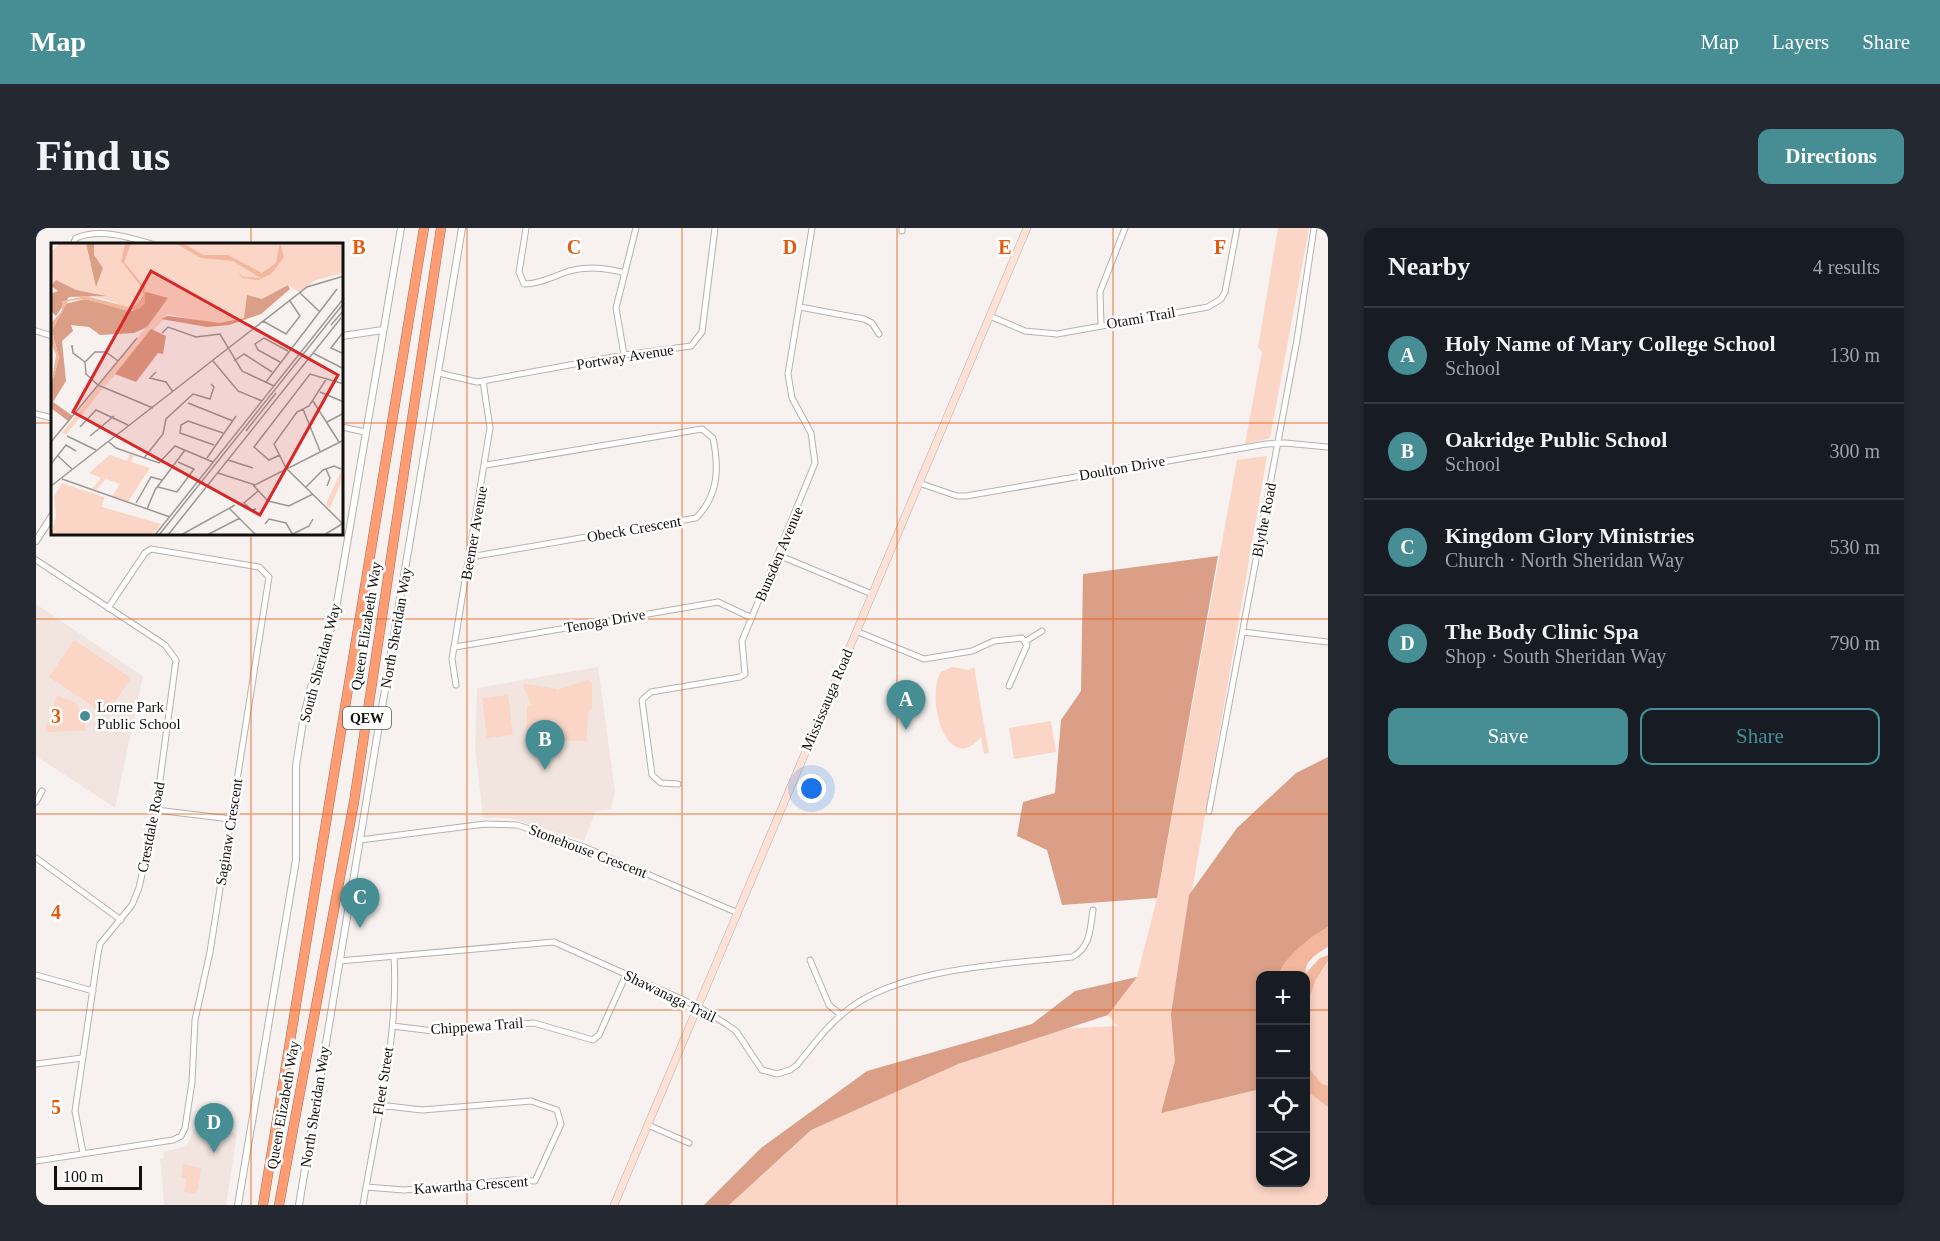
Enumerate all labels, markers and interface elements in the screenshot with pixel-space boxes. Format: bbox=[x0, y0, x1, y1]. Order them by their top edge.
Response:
text: Map bbox=[30, 26, 86, 57]
text: Map bbox=[1701, 30, 1739, 54]
text: Layers bbox=[1772, 30, 1829, 54]
text: Share bbox=[1862, 30, 1910, 54]
button: Directions bbox=[1758, 129, 1904, 184]
text: Find us bbox=[36, 133, 170, 179]
text: B bbox=[352, 236, 366, 258]
text: C bbox=[567, 236, 581, 258]
text: D bbox=[783, 236, 797, 258]
text: E bbox=[998, 236, 1012, 258]
text: F bbox=[1214, 236, 1226, 258]
inset map bbox=[51, 243, 344, 536]
text: Nearby bbox=[1388, 252, 1470, 281]
text: 4 results bbox=[1813, 256, 1880, 278]
street label: Otami Trail bbox=[1105, 304, 1177, 332]
text: Holy Name of Mary College School bbox=[1445, 331, 1776, 356]
street label: Portway Avenue bbox=[575, 341, 675, 373]
text: A bbox=[1400, 344, 1415, 366]
text: 130 m bbox=[1829, 344, 1880, 366]
text: School bbox=[1445, 357, 1501, 379]
text: Oakridge Public School bbox=[1445, 427, 1667, 452]
text: B bbox=[1401, 440, 1414, 462]
text: 300 m bbox=[1829, 440, 1880, 462]
street label: Doulton Drive bbox=[1078, 453, 1167, 483]
text: School bbox=[1445, 453, 1501, 475]
street label: Blythe Road bbox=[1249, 481, 1279, 559]
street label: Beemer Avenue bbox=[458, 484, 490, 581]
street label: Bunsden Avenue bbox=[752, 504, 806, 604]
street label: Obeck Crescent bbox=[586, 513, 683, 545]
text: Kingdom Glory Ministries bbox=[1445, 523, 1694, 548]
text: C bbox=[1400, 536, 1415, 558]
text: 530 m bbox=[1829, 536, 1880, 558]
text: Church · North Sheridan Way bbox=[1445, 549, 1684, 571]
street label: Queen Elizabeth Way bbox=[348, 560, 384, 692]
street label: North Sheridan Way bbox=[377, 566, 415, 690]
street label: South Sheridan Way bbox=[296, 601, 344, 724]
street label: Tenoga Drive bbox=[563, 606, 647, 636]
text: The Body Clinic Spa bbox=[1445, 619, 1639, 644]
text: D bbox=[1400, 632, 1415, 654]
text: 790 m bbox=[1829, 632, 1880, 654]
text: Shop · South Sheridan Way bbox=[1445, 645, 1666, 667]
street label: Mississauga Road bbox=[798, 646, 856, 753]
pin: A bbox=[886, 680, 926, 730]
place label: Lorne Park Public School bbox=[97, 699, 181, 732]
text: 3 bbox=[51, 705, 61, 727]
road number: QEW bbox=[343, 707, 391, 729]
button: Save bbox=[1388, 708, 1628, 765]
button: Share bbox=[1640, 708, 1880, 765]
marker: Lorne Park Public School bbox=[78, 709, 92, 723]
pin: B bbox=[526, 720, 564, 770]
your location bbox=[797, 774, 826, 803]
street label: Saginaw Crescent bbox=[213, 777, 245, 887]
street label: Crestdale Road bbox=[134, 780, 168, 874]
street label: Stonehouse Crescent bbox=[527, 821, 650, 881]
pin: C bbox=[340, 878, 380, 928]
text: 4 bbox=[51, 901, 61, 923]
street label: Shawanaga Trail bbox=[621, 967, 719, 1025]
map controls bbox=[1256, 971, 1310, 1187]
button: + bbox=[1256, 971, 1310, 1025]
street label: Chippewa Trail bbox=[430, 1015, 524, 1037]
button: − bbox=[1256, 1025, 1310, 1079]
street label: Queen Elizabeth Way bbox=[264, 1039, 302, 1170]
street label: North Sheridan Way bbox=[298, 1045, 333, 1169]
street label: Fleet Street bbox=[370, 1045, 396, 1116]
button: locate bbox=[1256, 1079, 1310, 1133]
text: 5 bbox=[51, 1096, 61, 1118]
pin: D bbox=[194, 1104, 234, 1153]
button: layers bbox=[1256, 1133, 1310, 1187]
scale bar bbox=[54, 1163, 142, 1190]
text: 100 m bbox=[63, 1168, 103, 1185]
street label: Kawartha Crescent bbox=[413, 1173, 530, 1197]

